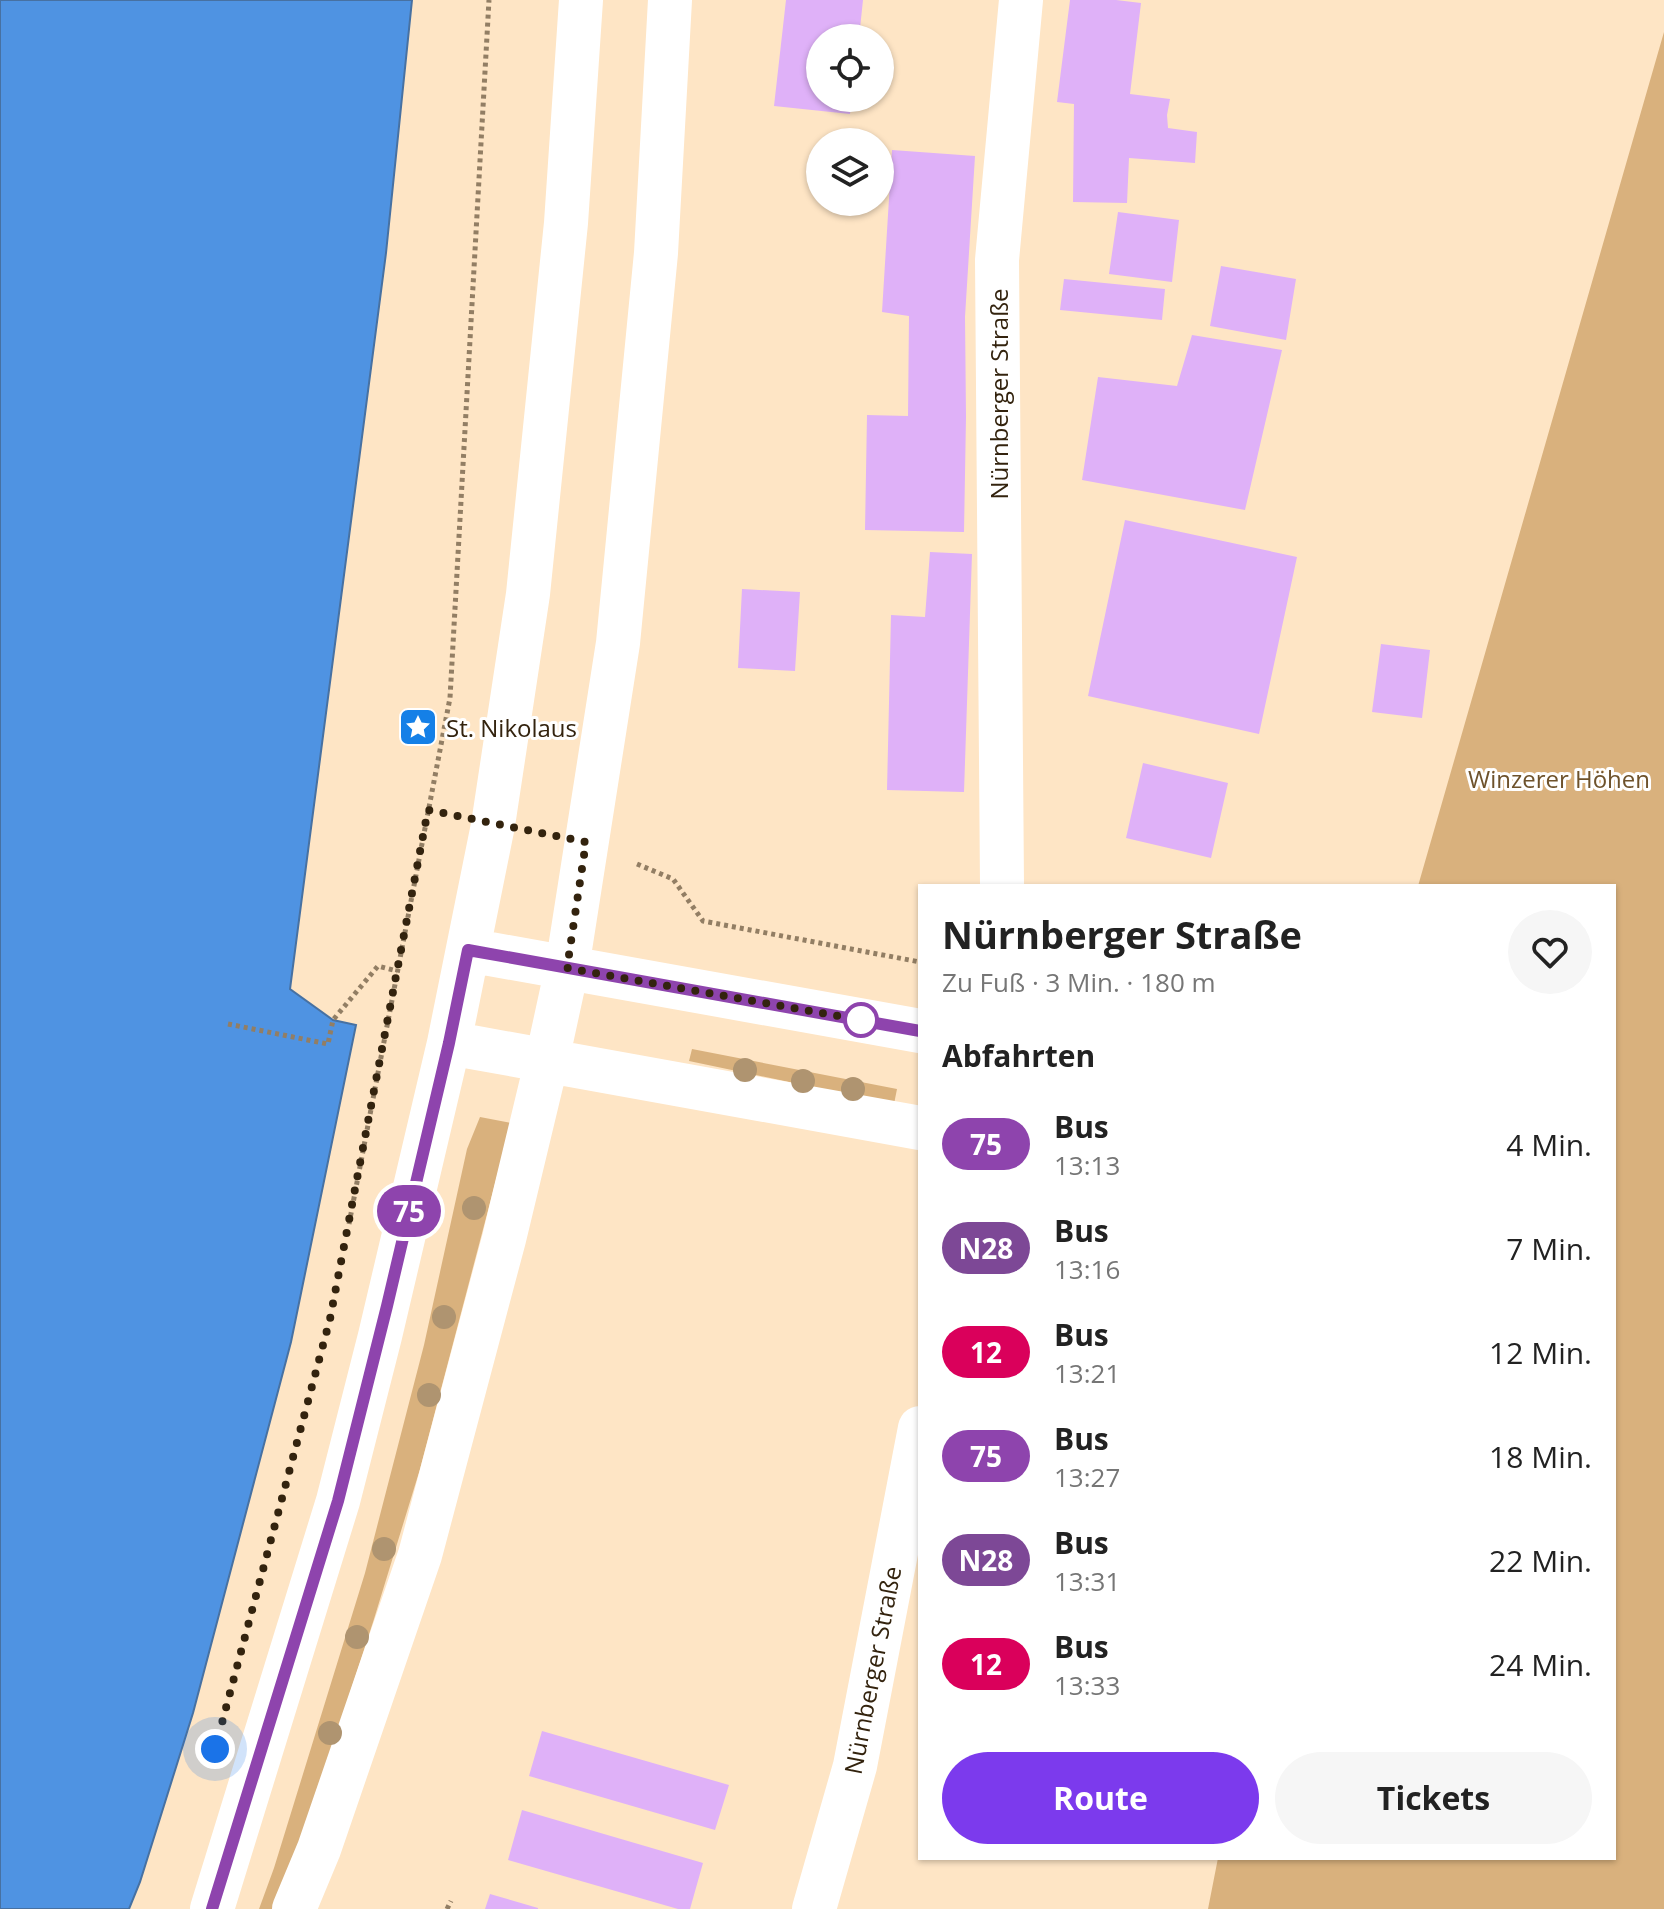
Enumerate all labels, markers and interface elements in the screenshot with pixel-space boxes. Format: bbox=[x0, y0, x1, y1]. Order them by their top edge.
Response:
map controls bbox=[806, 24, 894, 216]
button: locate bbox=[806, 24, 894, 112]
button: layers bbox=[806, 128, 894, 216]
street label: Nürnberger Straße bbox=[982, 288, 1015, 500]
place icon: St. Nikolaus bbox=[397, 706, 439, 748]
place label: St. Nikolaus bbox=[446, 711, 577, 744]
park label: Winzerer Höhen bbox=[1468, 762, 1650, 795]
text: Nürnberger Straße bbox=[942, 908, 1302, 960]
button: heart bbox=[1508, 910, 1592, 994]
text: Zu Fuß · 3 Min. · 180 m bbox=[942, 964, 1216, 1000]
unlabelled marker bbox=[844, 1003, 878, 1037]
text: Abfahrten bbox=[942, 1035, 1095, 1076]
text: Bus bbox=[1054, 1106, 1109, 1147]
text: 4 Min. bbox=[1506, 1124, 1592, 1165]
text: 75 bbox=[970, 1125, 1002, 1163]
text: 13:13 bbox=[1054, 1147, 1120, 1183]
line badge: 75 bbox=[373, 1185, 445, 1237]
text: 75 bbox=[393, 1192, 425, 1230]
text: Bus bbox=[1054, 1210, 1109, 1251]
text: 7 Min. bbox=[1506, 1228, 1592, 1269]
text: N28 bbox=[959, 1229, 1013, 1267]
text: 13:16 bbox=[1054, 1251, 1120, 1287]
text: Bus bbox=[1054, 1314, 1109, 1355]
text: 12 Min. bbox=[1489, 1332, 1592, 1373]
text: 12 bbox=[970, 1333, 1002, 1371]
text: 13:21 bbox=[1054, 1355, 1120, 1391]
text: Bus bbox=[1054, 1418, 1109, 1459]
text: 18 Min. bbox=[1489, 1436, 1592, 1477]
text: 75 bbox=[970, 1437, 1002, 1475]
text: 13:27 bbox=[1054, 1459, 1120, 1495]
text: Bus bbox=[1054, 1522, 1109, 1563]
text: 22 Min. bbox=[1489, 1540, 1592, 1581]
text: N28 bbox=[959, 1541, 1013, 1579]
street label: Nürnberger Straße bbox=[836, 1563, 908, 1777]
text: 13:31 bbox=[1054, 1563, 1120, 1599]
text: Bus bbox=[1054, 1626, 1109, 1667]
text: 24 Min. bbox=[1489, 1644, 1592, 1685]
text: 12 bbox=[970, 1645, 1002, 1683]
text: 13:33 bbox=[1054, 1667, 1120, 1703]
your location bbox=[195, 1729, 235, 1769]
button: Route bbox=[942, 1752, 1259, 1844]
button: Tickets bbox=[1275, 1752, 1592, 1844]

